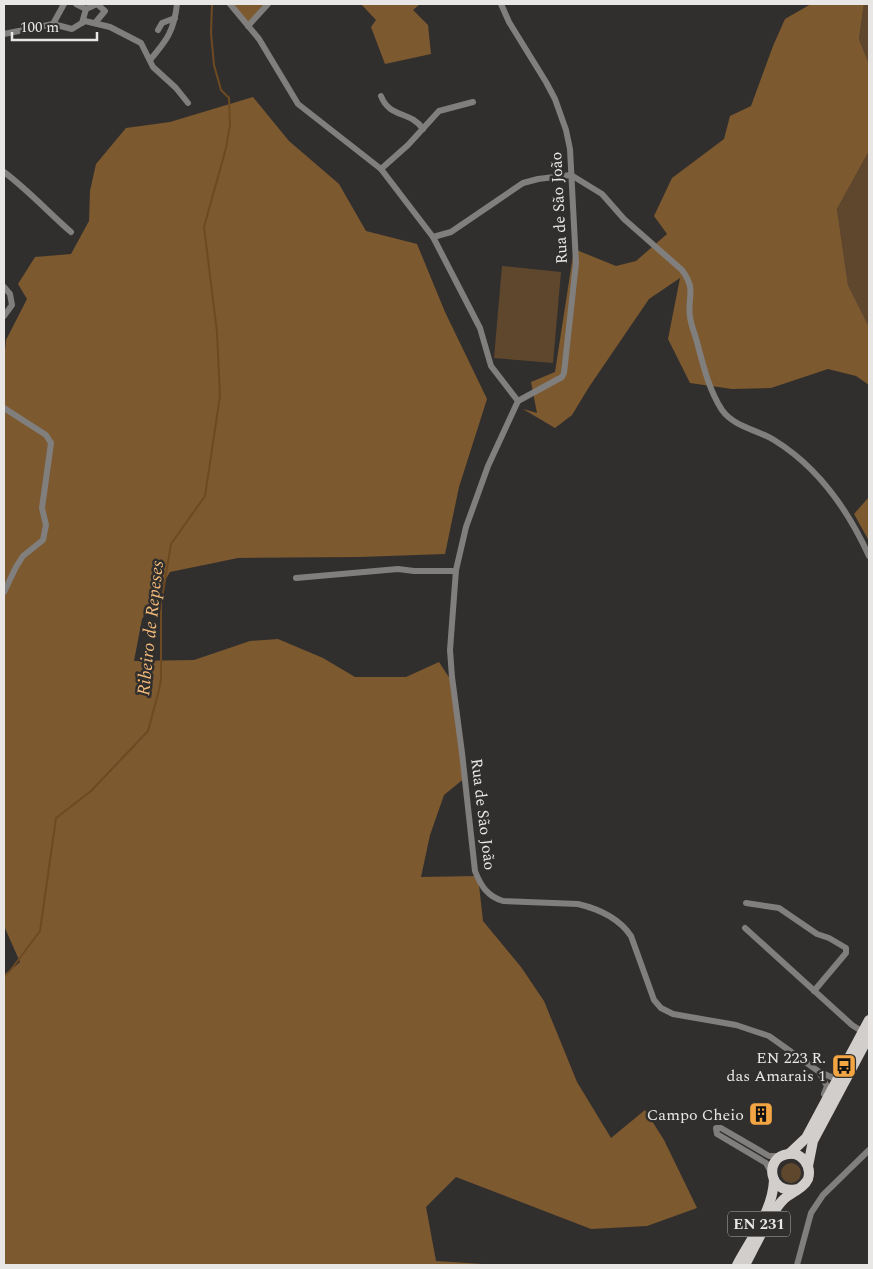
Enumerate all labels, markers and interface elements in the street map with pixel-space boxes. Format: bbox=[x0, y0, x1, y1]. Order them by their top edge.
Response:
scale bar bbox=[12, 10, 98, 42]
text: 100 m bbox=[20, 16, 59, 39]
street label: Rua de São João bbox=[544, 151, 574, 265]
water label: Ribeiro de Repeses bbox=[130, 559, 171, 697]
street label: Rua de São João bbox=[464, 757, 502, 871]
place label: EN 223 R. das Amarais 1 bbox=[727, 1046, 826, 1088]
bus stop icon: EN 223 R. das Amarais 1 bbox=[831, 1053, 857, 1079]
building icon: Campo Cheio bbox=[748, 1101, 774, 1127]
place label: Campo Cheio bbox=[647, 1103, 744, 1127]
road number: EN 231 bbox=[728, 1212, 790, 1236]

